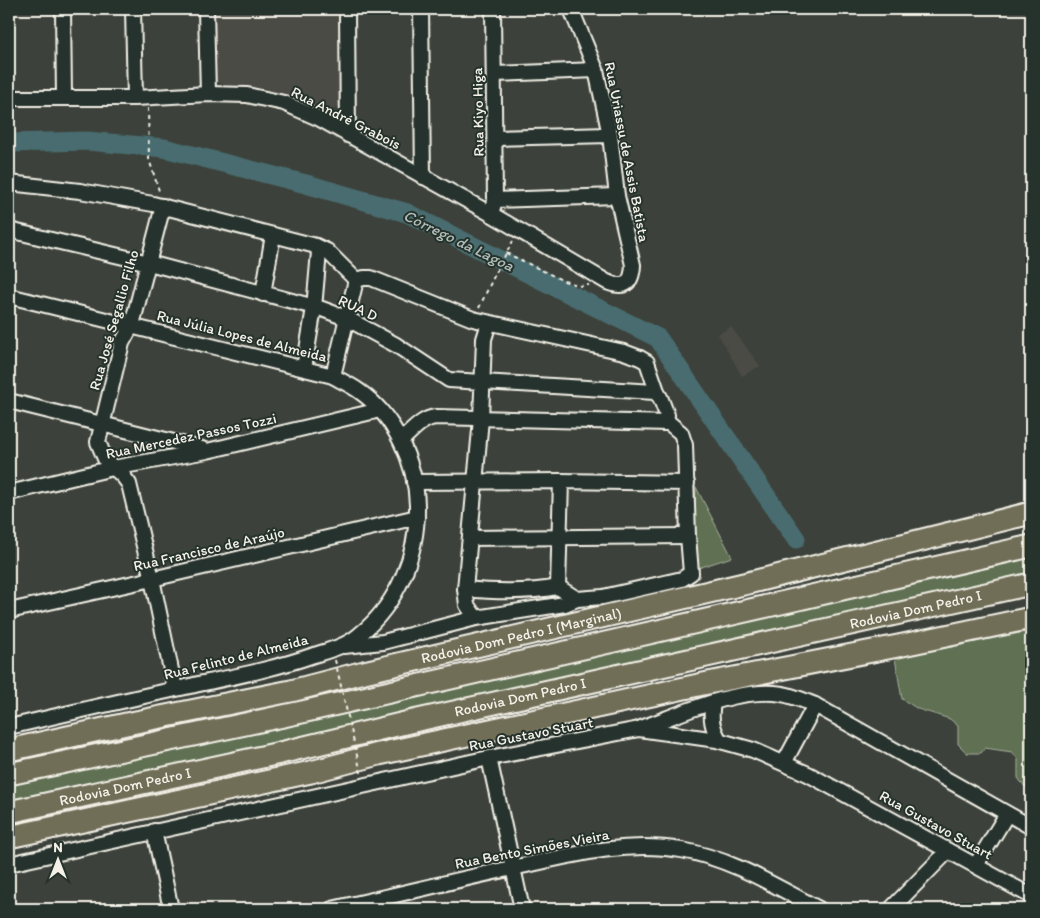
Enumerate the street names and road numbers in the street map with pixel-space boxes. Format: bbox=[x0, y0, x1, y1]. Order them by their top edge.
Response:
street label: Rua Uriassu de Assis Batista bbox=[601, 60, 653, 244]
street label: Rua Kiyo Higa bbox=[468, 67, 488, 157]
street label: Rua André Grabois bbox=[288, 83, 404, 154]
street label: Rua José Segallio Filho bbox=[85, 248, 143, 392]
street label: RUA D bbox=[335, 291, 381, 325]
street label: Rua Júlia Lopes de Almeida bbox=[155, 306, 329, 366]
street label: Rua Mercedez Passos Tozzi bbox=[104, 409, 278, 463]
street label: Rua Francisco de Araújo bbox=[132, 523, 286, 575]
street label: Rodovia Dom Pedro I bbox=[848, 586, 983, 633]
street label: Rodovia Dom Pedro I (Marginal) bbox=[419, 604, 623, 667]
street label: Rua Felinto de Almeida bbox=[162, 630, 310, 684]
street label: Rodovia Dom Pedro I bbox=[453, 674, 588, 721]
street label: Rua Gustavo Stuart bbox=[467, 713, 595, 755]
street label: Rodovia Dom Pedro I bbox=[58, 764, 193, 810]
street label: Rua Gustavo Stuart bbox=[876, 786, 996, 864]
street label: Rua Bento Simões Vieira bbox=[453, 825, 611, 873]

